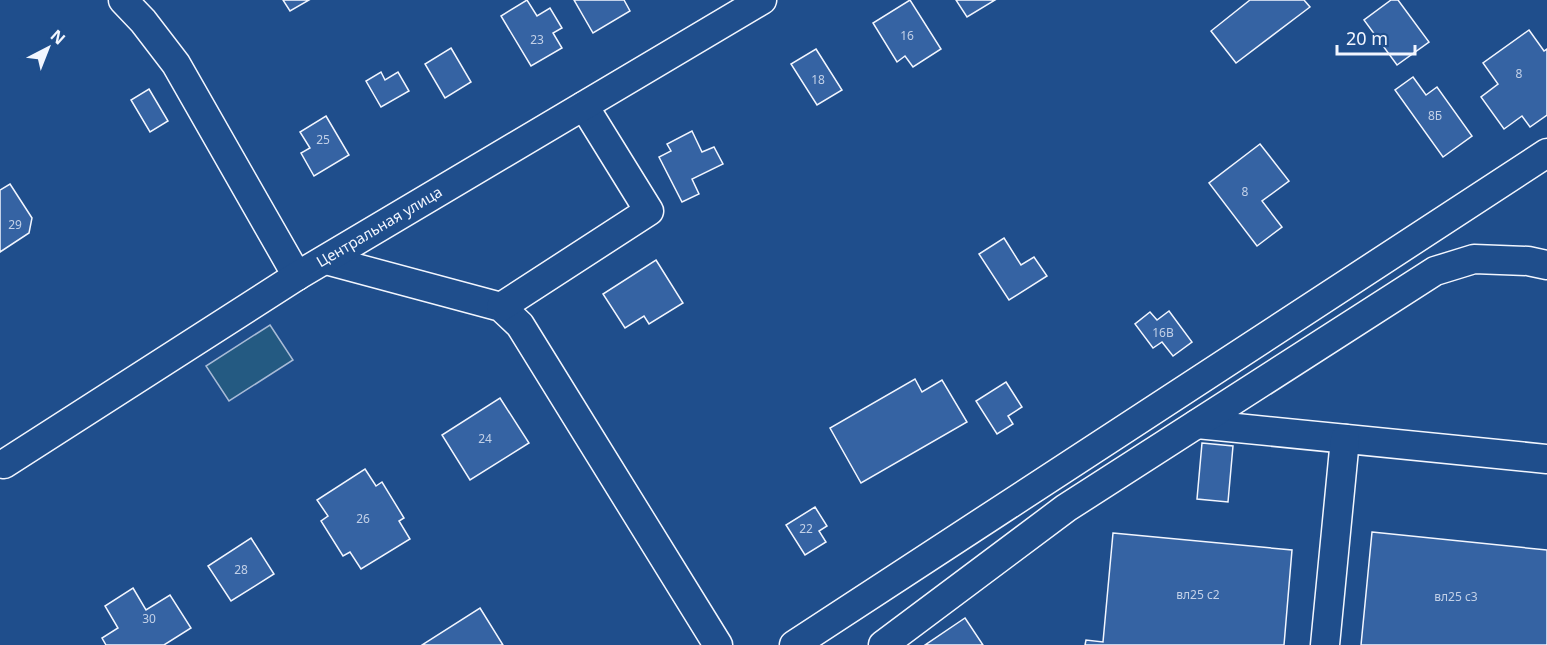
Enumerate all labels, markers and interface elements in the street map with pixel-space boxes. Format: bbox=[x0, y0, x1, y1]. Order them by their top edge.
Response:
north arrow bbox=[18, 18, 78, 78]
scale bar bbox=[1337, 18, 1415, 56]
text: N bbox=[46, 24, 70, 49]
text: 20 m bbox=[1346, 26, 1388, 50]
house number: 16 bbox=[900, 27, 914, 44]
house number: 23 bbox=[530, 31, 544, 48]
house number: 8 bbox=[1516, 65, 1523, 82]
house number: 18 bbox=[811, 71, 825, 88]
house number: 8Б bbox=[1428, 107, 1442, 124]
house number: 25 bbox=[316, 131, 330, 148]
street label: Центральная улица bbox=[312, 181, 445, 271]
house number: 8 bbox=[1242, 183, 1249, 200]
house number: 29 bbox=[8, 216, 22, 233]
house number: 16В bbox=[1152, 324, 1174, 341]
house number: 24 bbox=[478, 430, 492, 447]
house number: 26 bbox=[356, 510, 370, 527]
house number: 22 bbox=[799, 520, 813, 537]
house number: 28 bbox=[234, 561, 248, 578]
house number: вл25 с2 bbox=[1176, 586, 1220, 603]
house number: вл25 с3 bbox=[1434, 588, 1478, 605]
house number: 30 bbox=[142, 610, 156, 627]

